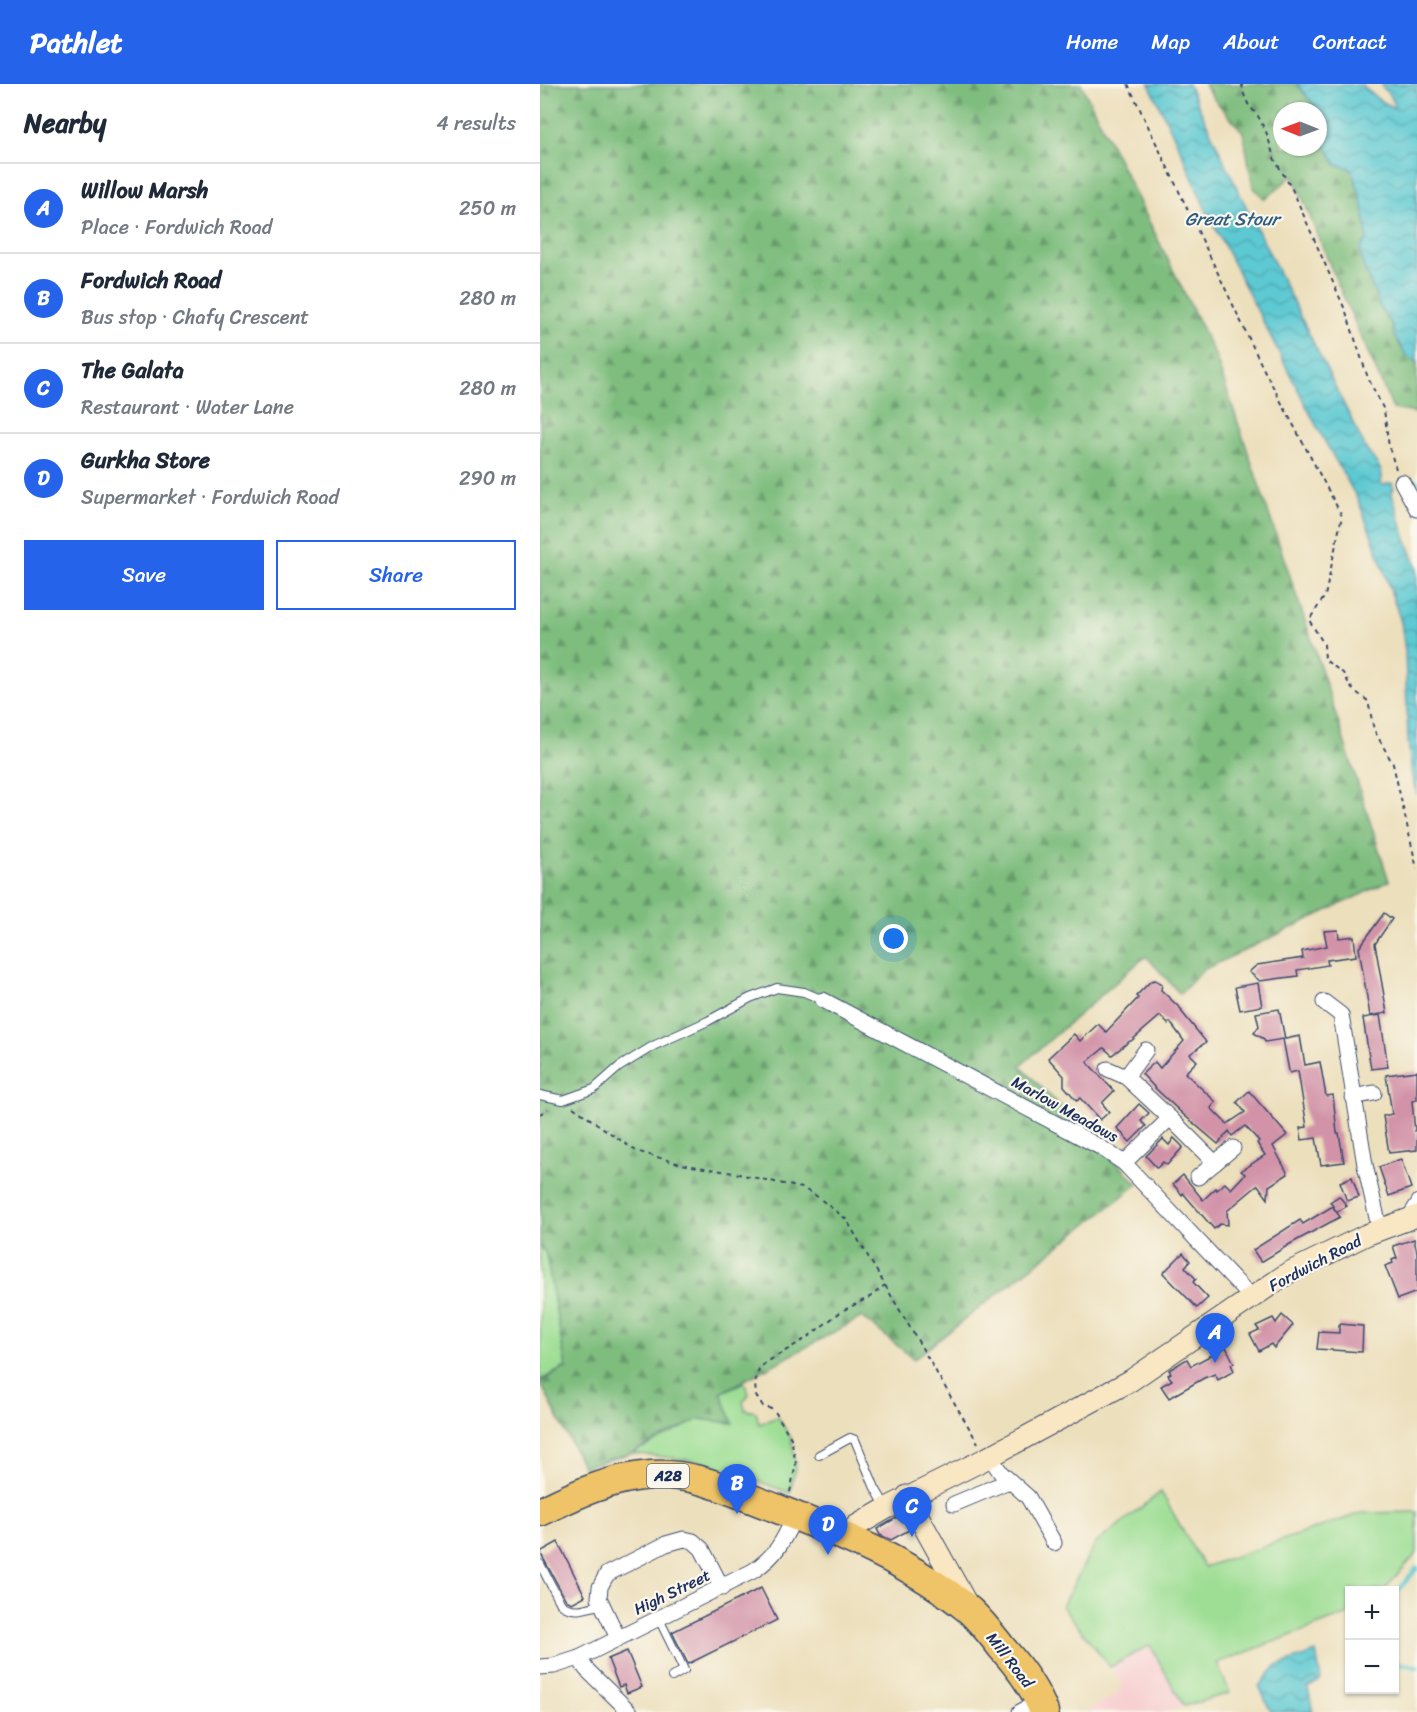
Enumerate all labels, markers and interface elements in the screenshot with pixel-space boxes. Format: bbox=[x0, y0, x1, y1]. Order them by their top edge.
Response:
text: Pathlet bbox=[30, 18, 123, 67]
text: Home bbox=[1066, 23, 1118, 61]
text: Map bbox=[1151, 23, 1190, 61]
text: About bbox=[1223, 23, 1280, 61]
text: Contact bbox=[1313, 23, 1387, 61]
text: Nearby bbox=[24, 100, 106, 146]
north arrow bbox=[1273, 102, 1327, 156]
text: 4 results bbox=[436, 106, 516, 141]
text: Willow Marsh bbox=[81, 171, 208, 210]
text: A bbox=[37, 191, 50, 226]
text: 250 m bbox=[459, 191, 516, 226]
water label: Great Stour bbox=[1185, 203, 1283, 235]
text: Place · Fordwich Road bbox=[81, 210, 272, 245]
text: Fordwich Road bbox=[81, 261, 221, 300]
text: B bbox=[37, 281, 50, 316]
text: 280 m bbox=[459, 281, 516, 316]
text: Bus stop · Chafy Crescent bbox=[81, 300, 309, 335]
text: The Galata bbox=[81, 351, 184, 390]
text: C bbox=[37, 371, 50, 406]
text: 280 m bbox=[459, 371, 516, 406]
text: Restaurant · Water Lane bbox=[81, 390, 294, 425]
text: Gurkha Store bbox=[81, 441, 210, 480]
text: D bbox=[38, 461, 49, 496]
text: 290 m bbox=[459, 461, 516, 496]
text: Supermarket · Fordwich Road bbox=[81, 480, 339, 515]
button: Save bbox=[24, 540, 264, 610]
button: Share bbox=[276, 540, 516, 610]
your location bbox=[879, 924, 908, 953]
street label: Marlow Meadows bbox=[1006, 1068, 1124, 1151]
street label: Fordwich Road bbox=[1263, 1226, 1368, 1300]
pin: A bbox=[1196, 1314, 1234, 1363]
road number: A28 bbox=[647, 1464, 689, 1488]
pin: B bbox=[718, 1464, 756, 1514]
pin: C bbox=[892, 1488, 932, 1537]
pin: D bbox=[808, 1506, 848, 1555]
street label: High Street bbox=[628, 1561, 716, 1623]
map controls bbox=[1345, 1586, 1399, 1694]
button: + bbox=[1345, 1586, 1399, 1640]
street label: Mill Road bbox=[979, 1625, 1042, 1696]
button: − bbox=[1345, 1640, 1399, 1694]

